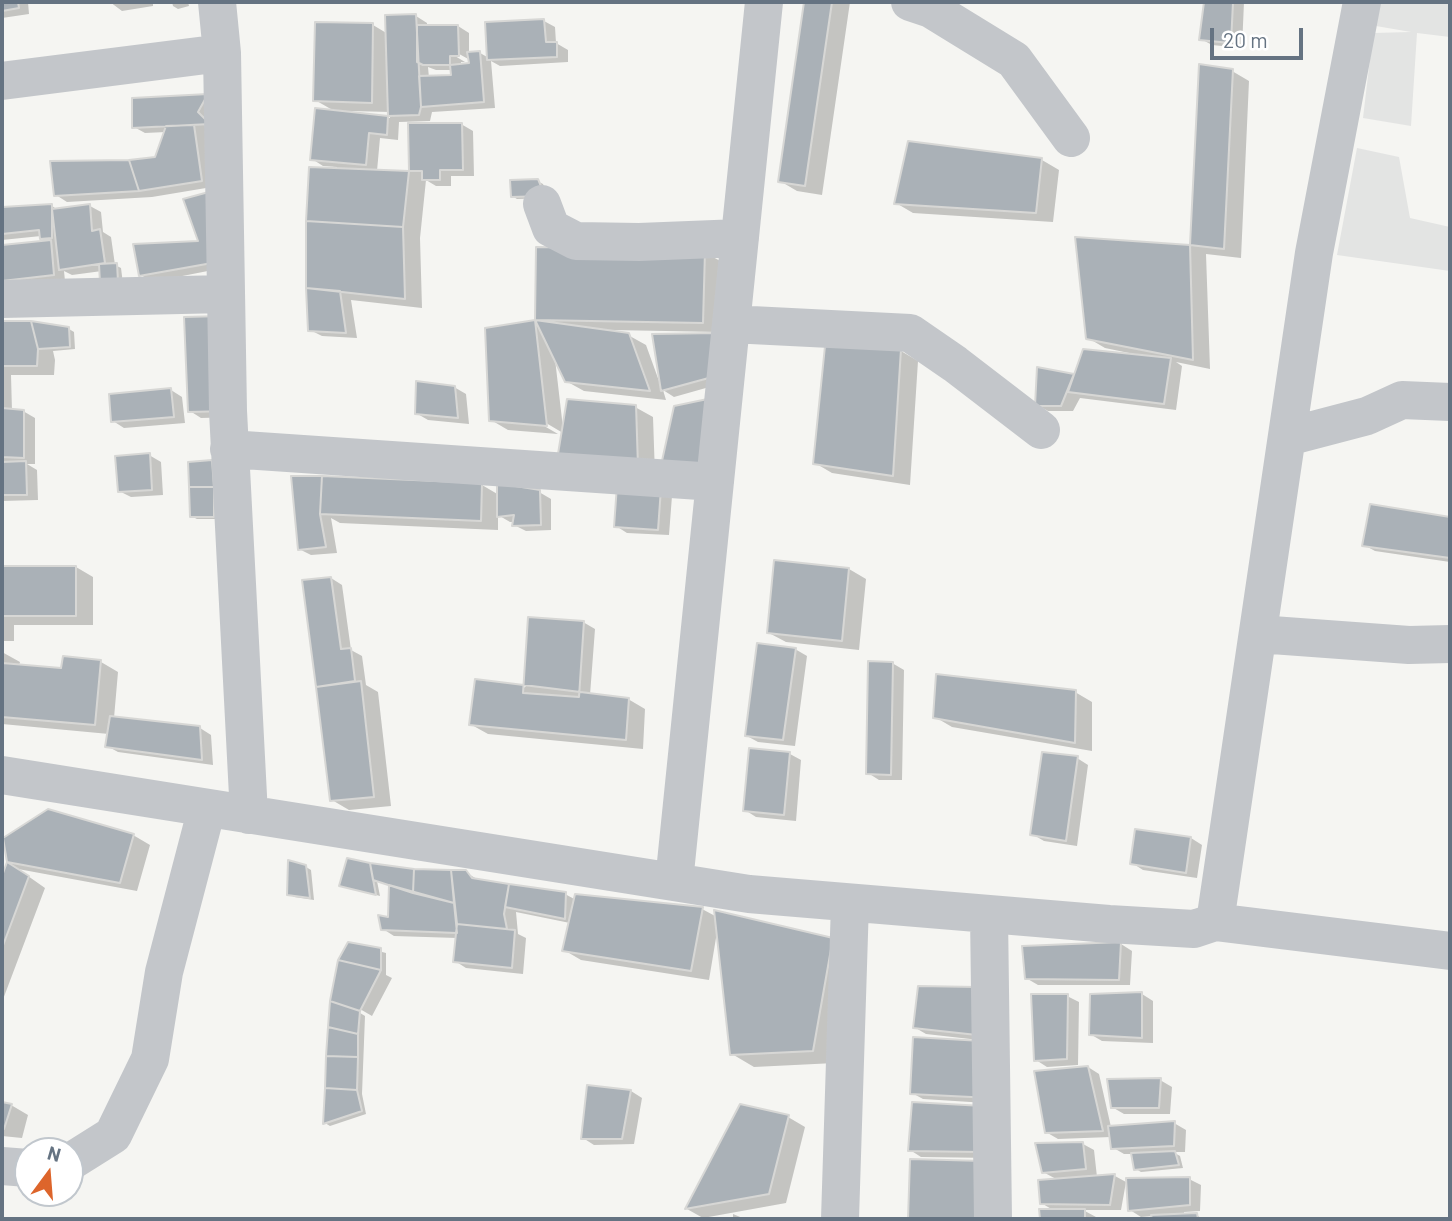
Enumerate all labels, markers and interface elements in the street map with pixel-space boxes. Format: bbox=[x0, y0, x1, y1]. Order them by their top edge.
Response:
scale bar bbox=[1214, 14, 1307, 58]
text: 20 m bbox=[1223, 27, 1268, 52]
north arrow bbox=[14, 1137, 84, 1207]
text: N bbox=[45, 1140, 64, 1166]

